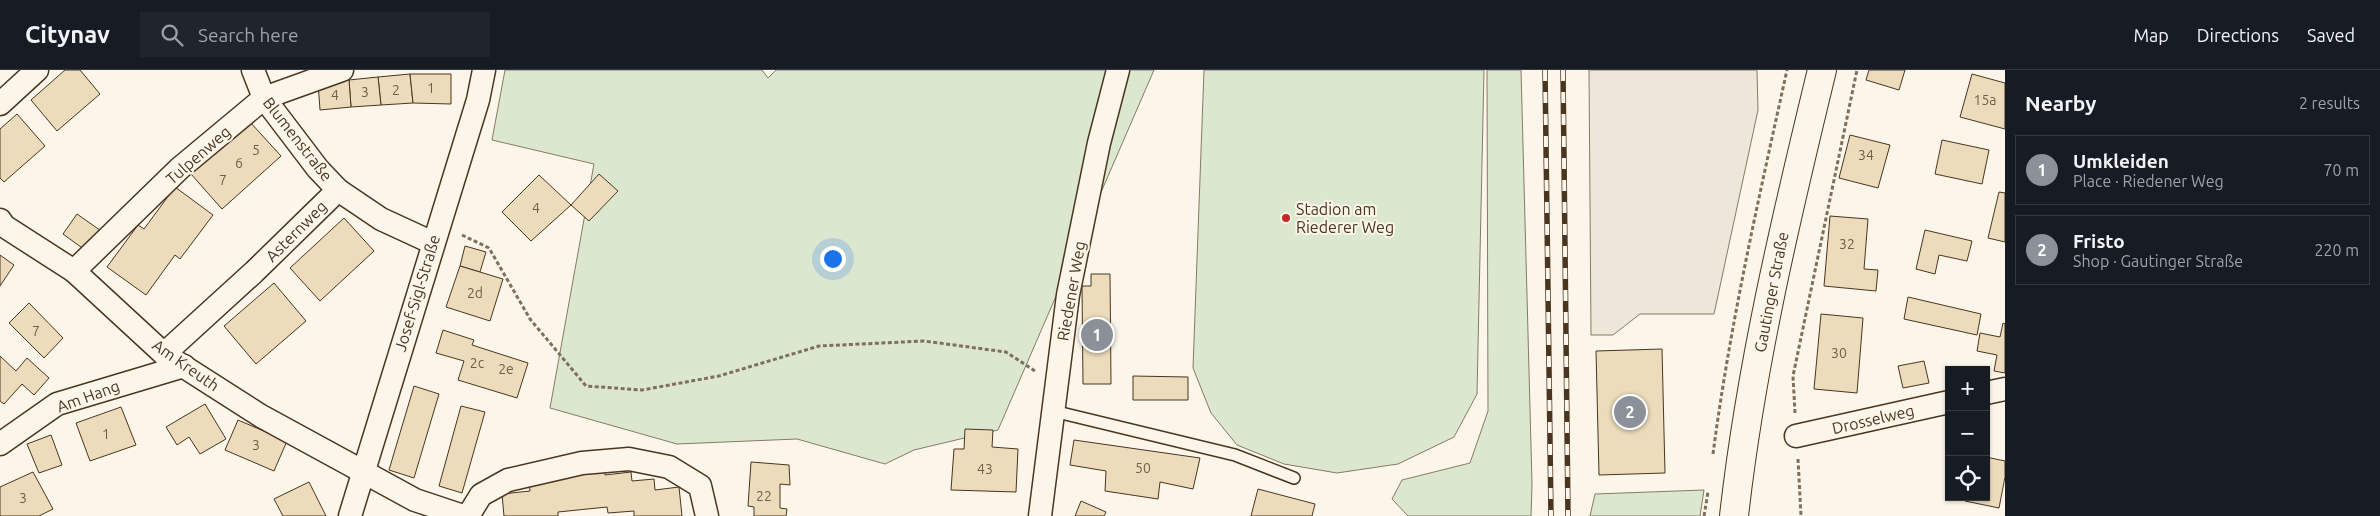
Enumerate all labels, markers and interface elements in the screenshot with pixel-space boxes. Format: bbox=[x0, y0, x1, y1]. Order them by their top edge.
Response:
search box bbox=[140, 12, 490, 57]
text: Citynav bbox=[25, 21, 110, 48]
icon: search bbox=[158, 21, 186, 49]
text: Search here bbox=[198, 24, 298, 46]
text: Map bbox=[2133, 25, 2169, 45]
text: Directions bbox=[2197, 25, 2279, 45]
text: Saved bbox=[2307, 25, 2355, 45]
house number: 1 bbox=[427, 80, 435, 96]
house number: 2 bbox=[392, 82, 400, 98]
house number: 3 bbox=[361, 84, 369, 100]
house number: 4 bbox=[331, 87, 339, 103]
text: Nearby bbox=[2025, 91, 2096, 115]
house number: 15a bbox=[1974, 92, 1997, 108]
street label: Blumenstraße bbox=[260, 94, 336, 184]
text: 2 results bbox=[2299, 94, 2360, 112]
street label: Tulpenweg bbox=[162, 122, 234, 188]
house number: 5 bbox=[252, 142, 260, 158]
house number: 34 bbox=[1858, 147, 1874, 163]
text: Umkleiden bbox=[2073, 150, 2169, 172]
house number: 6 bbox=[235, 155, 243, 171]
text: 1 bbox=[2037, 161, 2047, 179]
text: 70 m bbox=[2323, 161, 2359, 179]
house number: 7 bbox=[219, 172, 227, 188]
text: Place · Riedener Weg bbox=[2073, 172, 2224, 190]
street label: Asternweg bbox=[262, 197, 330, 265]
house number: 4 bbox=[532, 200, 540, 216]
place label: Stadion am Riederer Weg bbox=[1296, 200, 1394, 236]
marker: Stadion am Riederer Weg bbox=[1280, 212, 1292, 224]
street label: Gautinger Straße bbox=[1750, 230, 1792, 354]
text: Fristo bbox=[2073, 230, 2125, 252]
street label: Josef-Sigl-Straße bbox=[391, 232, 443, 354]
house number: 32 bbox=[1839, 236, 1855, 252]
street label: Riedener Weg bbox=[1053, 240, 1089, 342]
text: 2 bbox=[2037, 241, 2047, 259]
text: 220 m bbox=[2314, 241, 2359, 259]
your location bbox=[820, 246, 846, 272]
text: Shop · Gautinger Straße bbox=[2073, 252, 2243, 270]
house number: 2d bbox=[467, 285, 483, 301]
pin: 1 bbox=[1081, 316, 1113, 354]
house number: 7 bbox=[32, 323, 40, 339]
street label: Am Kreuth bbox=[149, 336, 223, 394]
house number: 30 bbox=[1831, 345, 1847, 361]
house number: 2c bbox=[470, 355, 485, 371]
house number: 2e bbox=[498, 361, 514, 377]
map controls bbox=[1945, 366, 1990, 501]
button: + bbox=[1945, 366, 1990, 411]
street label: Am Hang bbox=[54, 376, 122, 416]
pin: 2 bbox=[1614, 393, 1646, 431]
street label: Drosselweg bbox=[1830, 401, 1916, 437]
button: − bbox=[1945, 411, 1990, 456]
house number: 1 bbox=[102, 426, 110, 442]
house number: 3 bbox=[252, 437, 260, 453]
button: locate bbox=[1945, 456, 1990, 501]
house number: 50 bbox=[1135, 460, 1151, 476]
house number: 43 bbox=[977, 461, 993, 477]
house number: 22 bbox=[756, 488, 772, 504]
house number: 3 bbox=[19, 490, 27, 506]

